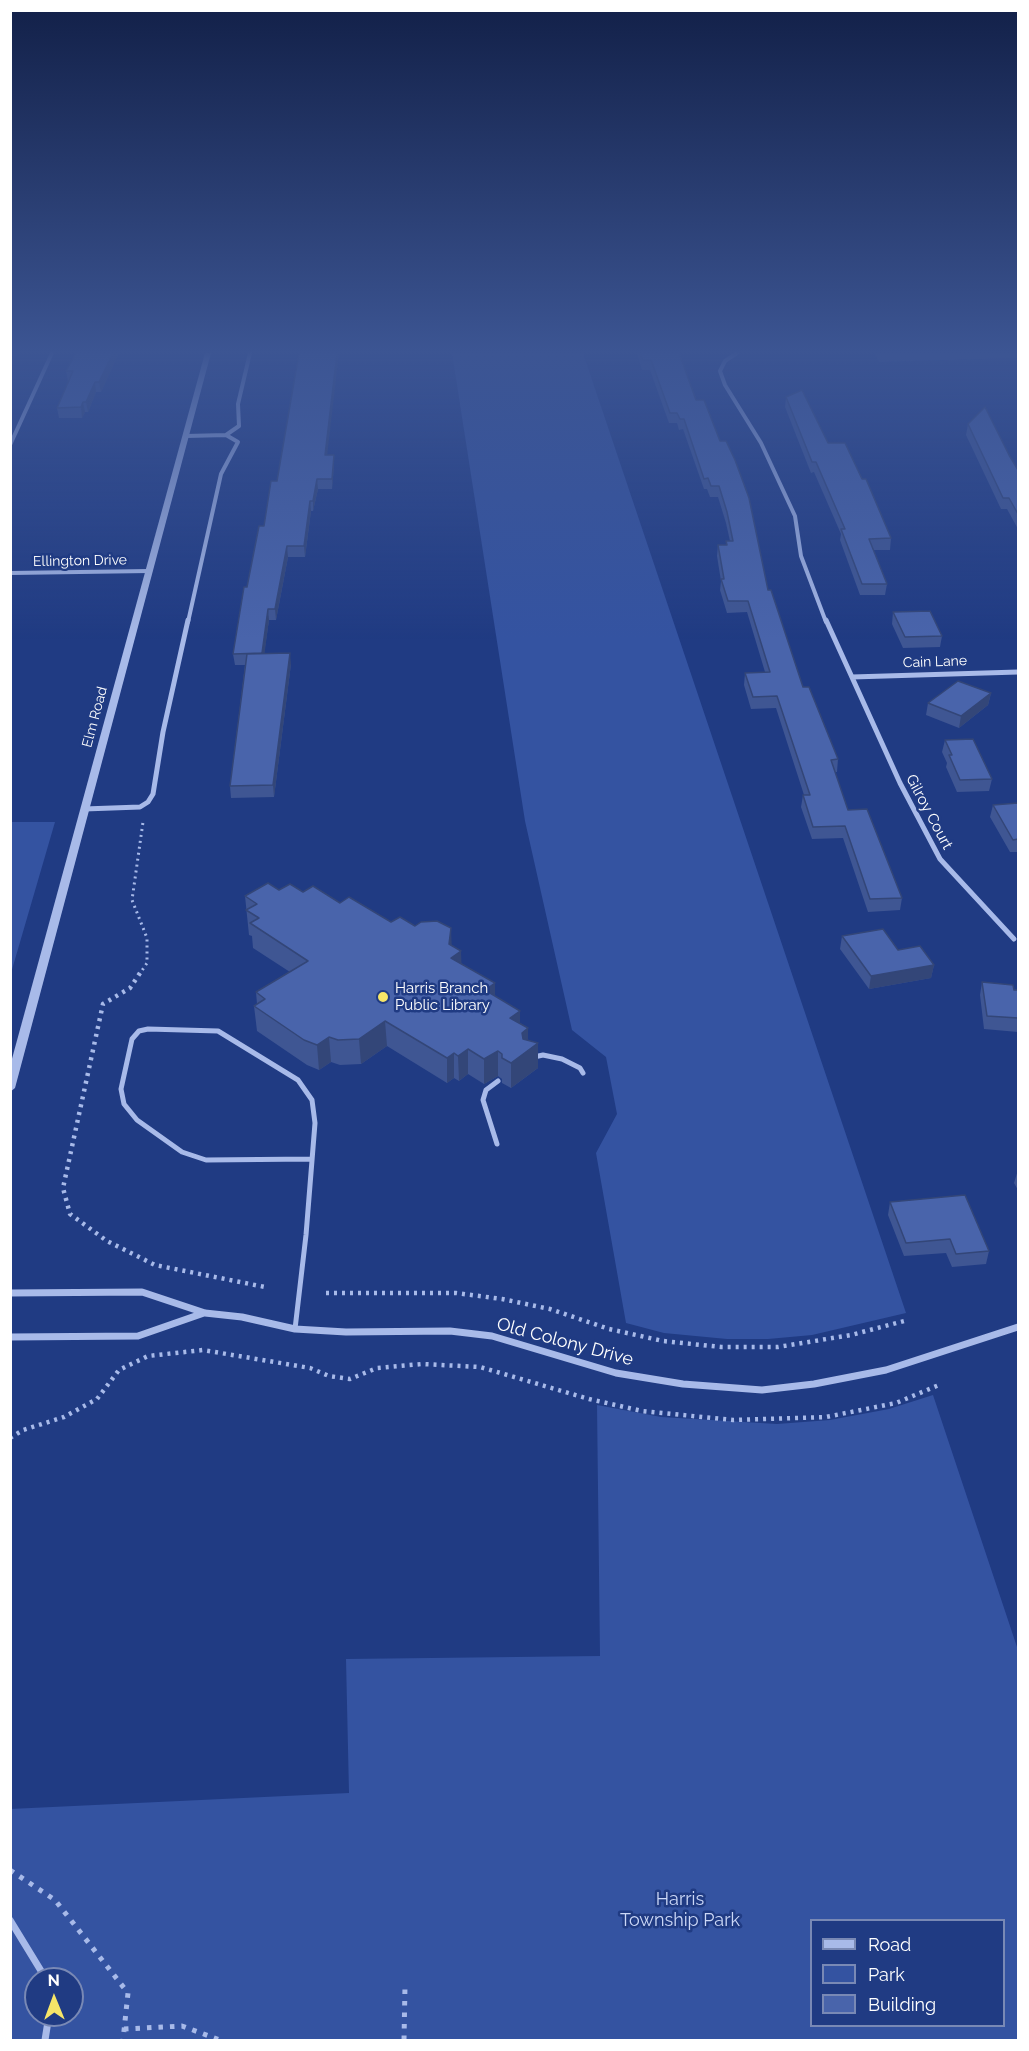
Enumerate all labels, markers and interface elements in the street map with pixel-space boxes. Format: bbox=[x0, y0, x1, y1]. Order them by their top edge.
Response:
street label: Ellington Drive bbox=[33, 552, 127, 570]
street label: Cain Lane bbox=[903, 652, 967, 672]
street label: Elm Road bbox=[79, 685, 111, 749]
street label: Gilroy Court bbox=[902, 772, 956, 852]
place label: Harris Branch Public Library bbox=[395, 979, 490, 1014]
marker: Harris Branch Public Library bbox=[376, 990, 390, 1004]
street label: Old Colony Drive bbox=[494, 1313, 636, 1371]
park label: Harris Township Park bbox=[620, 1889, 740, 1932]
legend bbox=[810, 1919, 1005, 2027]
text: Road bbox=[868, 1934, 911, 1955]
text: Park bbox=[868, 1964, 905, 1985]
north arrow bbox=[24, 1967, 84, 2027]
text: N bbox=[47, 1971, 60, 1990]
text: Building bbox=[868, 1994, 936, 2015]

